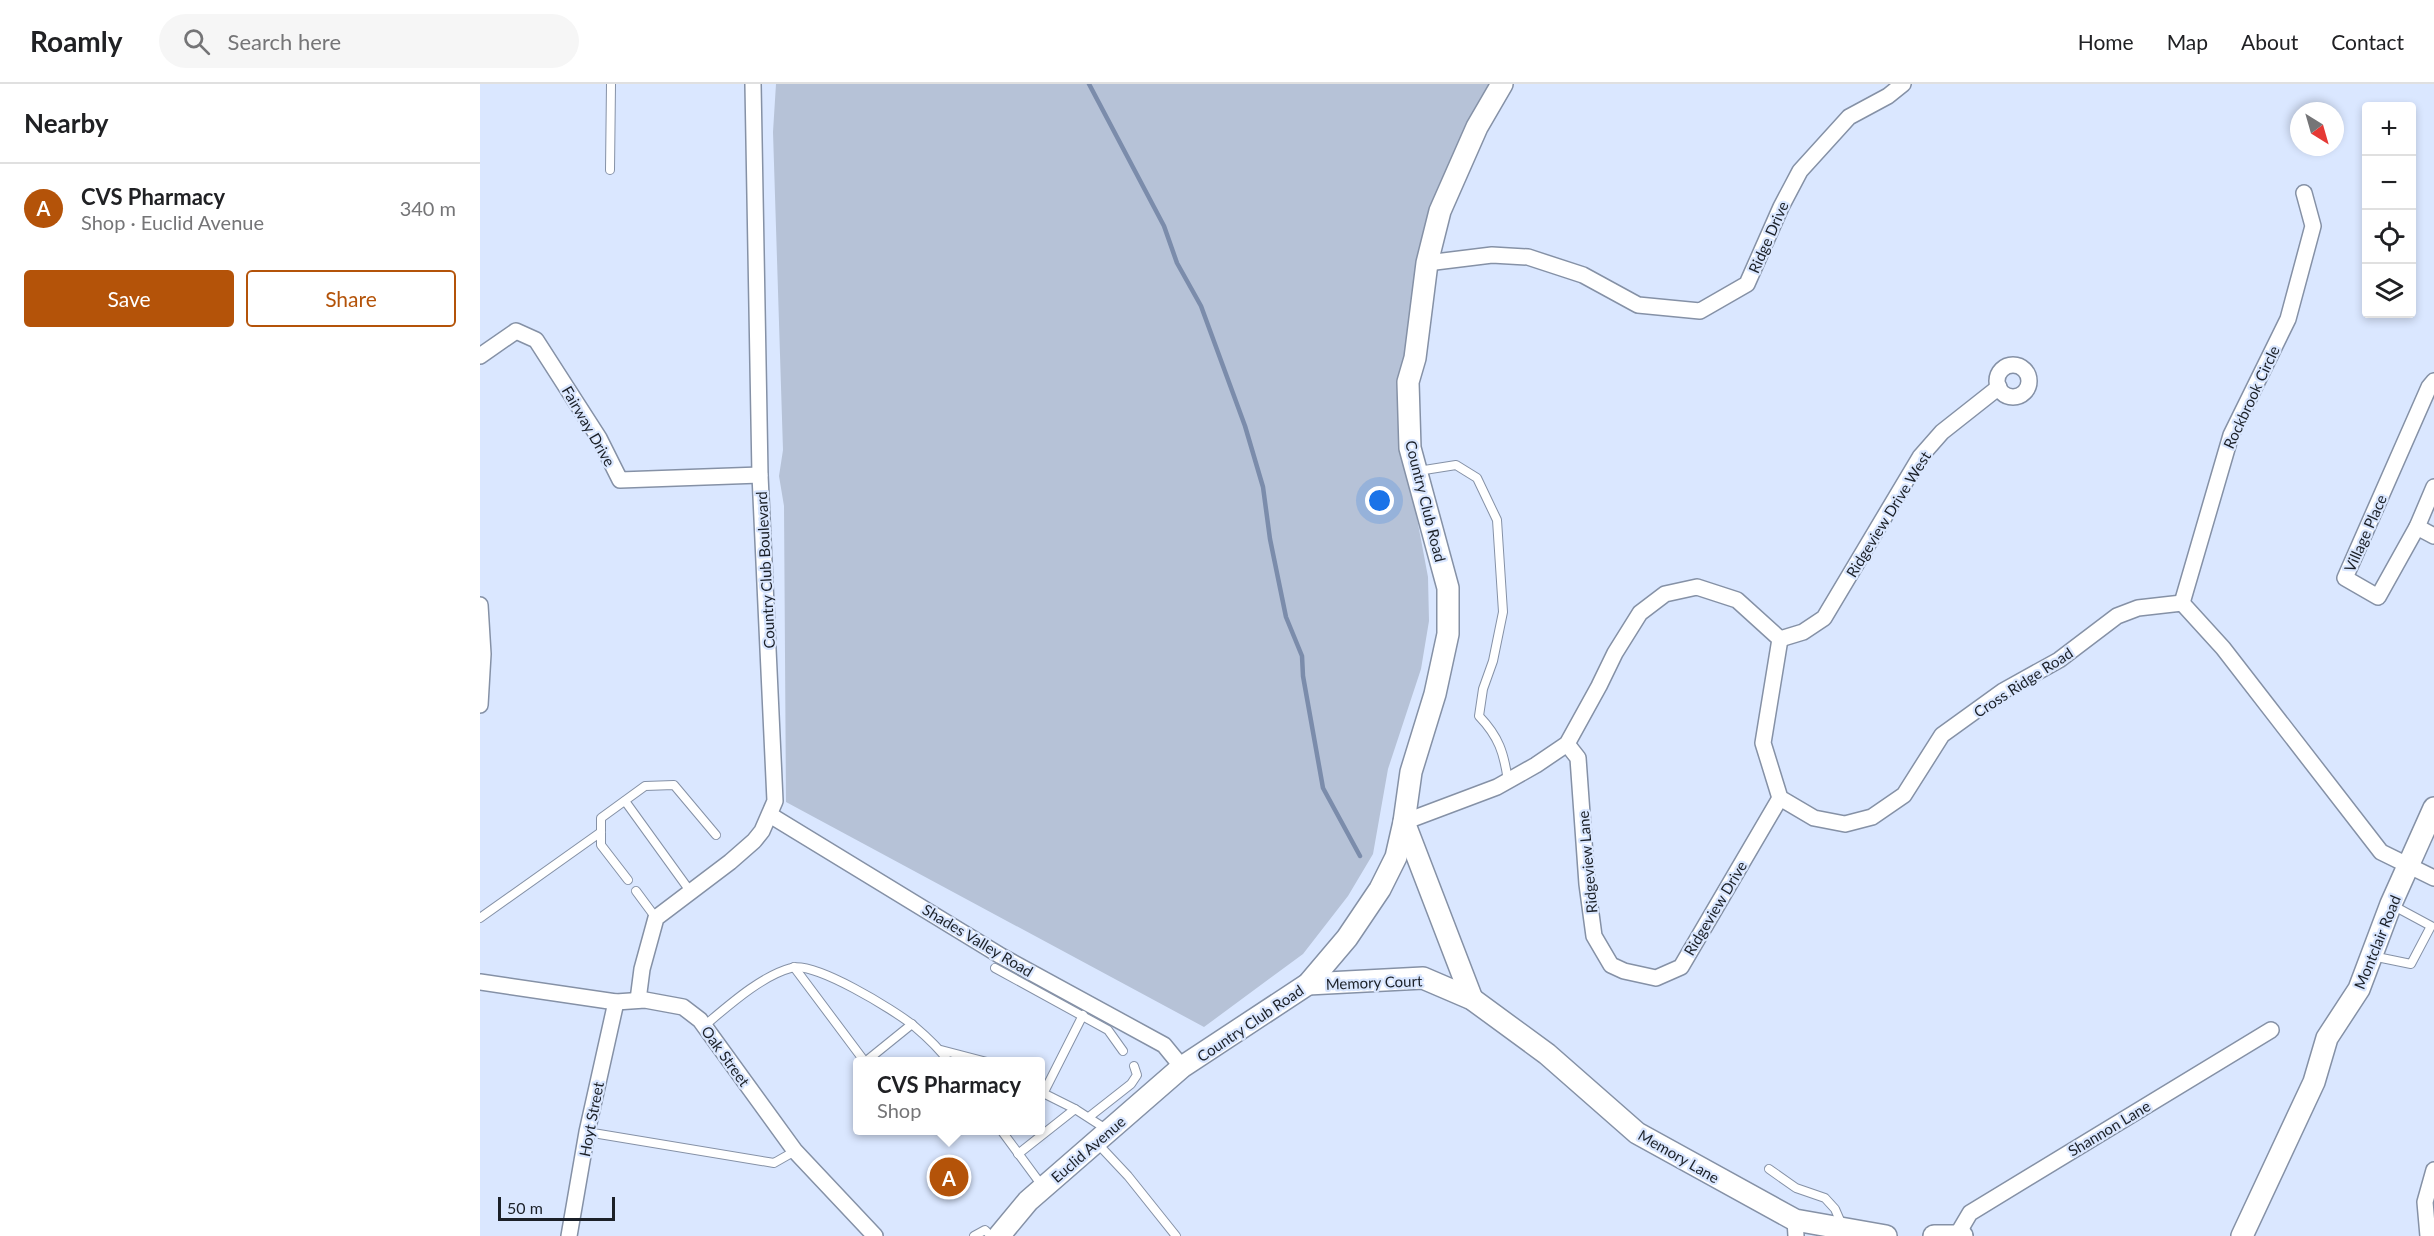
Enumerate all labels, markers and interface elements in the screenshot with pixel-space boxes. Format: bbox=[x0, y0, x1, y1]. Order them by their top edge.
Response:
search box bbox=[159, 14, 579, 68]
text: Roamly bbox=[30, 24, 123, 58]
icon: search bbox=[180, 25, 213, 58]
text: Search here bbox=[228, 28, 341, 55]
text: Home bbox=[2078, 29, 2134, 54]
text: Map bbox=[2167, 29, 2208, 54]
text: About bbox=[2241, 29, 2298, 54]
text: Contact bbox=[2331, 29, 2404, 54]
north arrow bbox=[2290, 102, 2344, 156]
map controls bbox=[2362, 102, 2416, 318]
button: + bbox=[2362, 102, 2416, 156]
text: Nearby bbox=[24, 107, 109, 139]
button: − bbox=[2362, 156, 2416, 210]
text: CVS Pharmacy bbox=[81, 183, 225, 210]
text: A bbox=[37, 196, 50, 220]
text: 340 m bbox=[400, 196, 456, 220]
street label: Ridge Drive bbox=[1744, 198, 1792, 276]
text: Shop · Euclid Avenue bbox=[81, 210, 264, 234]
button: locate bbox=[2362, 210, 2416, 264]
button: layers bbox=[2362, 264, 2416, 318]
button: Save bbox=[24, 270, 234, 327]
button: Share bbox=[246, 270, 456, 327]
street label: Rockbrook Circle bbox=[2219, 343, 2283, 451]
street label: Fairway Drive bbox=[559, 383, 619, 469]
street label: Country Club Road bbox=[1402, 438, 1450, 564]
street label: Ridgeview Drive West bbox=[1842, 447, 1934, 580]
your location bbox=[1365, 486, 1394, 515]
street label: Country Club Boulevard bbox=[752, 491, 778, 649]
street label: Village Place bbox=[2340, 492, 2390, 574]
street label: Cross Ridge Road bbox=[1970, 643, 2076, 721]
street label: Ridgeview Lane bbox=[1574, 810, 1600, 914]
street label: Ridgeview Drive bbox=[1680, 857, 1750, 958]
street label: Montclair Road bbox=[2350, 892, 2404, 992]
street label: Shades Valley Road bbox=[919, 900, 1037, 980]
street label: Memory Court bbox=[1325, 971, 1423, 993]
street label: Country Club Road bbox=[1193, 981, 1307, 1065]
street label: Oak Street bbox=[698, 1022, 754, 1090]
popup bbox=[853, 1057, 1045, 1135]
text: CVS Pharmacy bbox=[877, 1071, 1021, 1098]
street label: Hoyt Street bbox=[575, 1079, 607, 1158]
street label: Shannon Lane bbox=[2065, 1096, 2153, 1160]
text: Shop bbox=[877, 1098, 921, 1122]
street label: Euclid Avenue bbox=[1047, 1112, 1129, 1186]
street label: Memory Lane bbox=[1635, 1126, 1723, 1186]
pin: A bbox=[930, 1154, 968, 1200]
scale bar bbox=[498, 1194, 615, 1222]
text: 50 m bbox=[507, 1198, 543, 1217]

